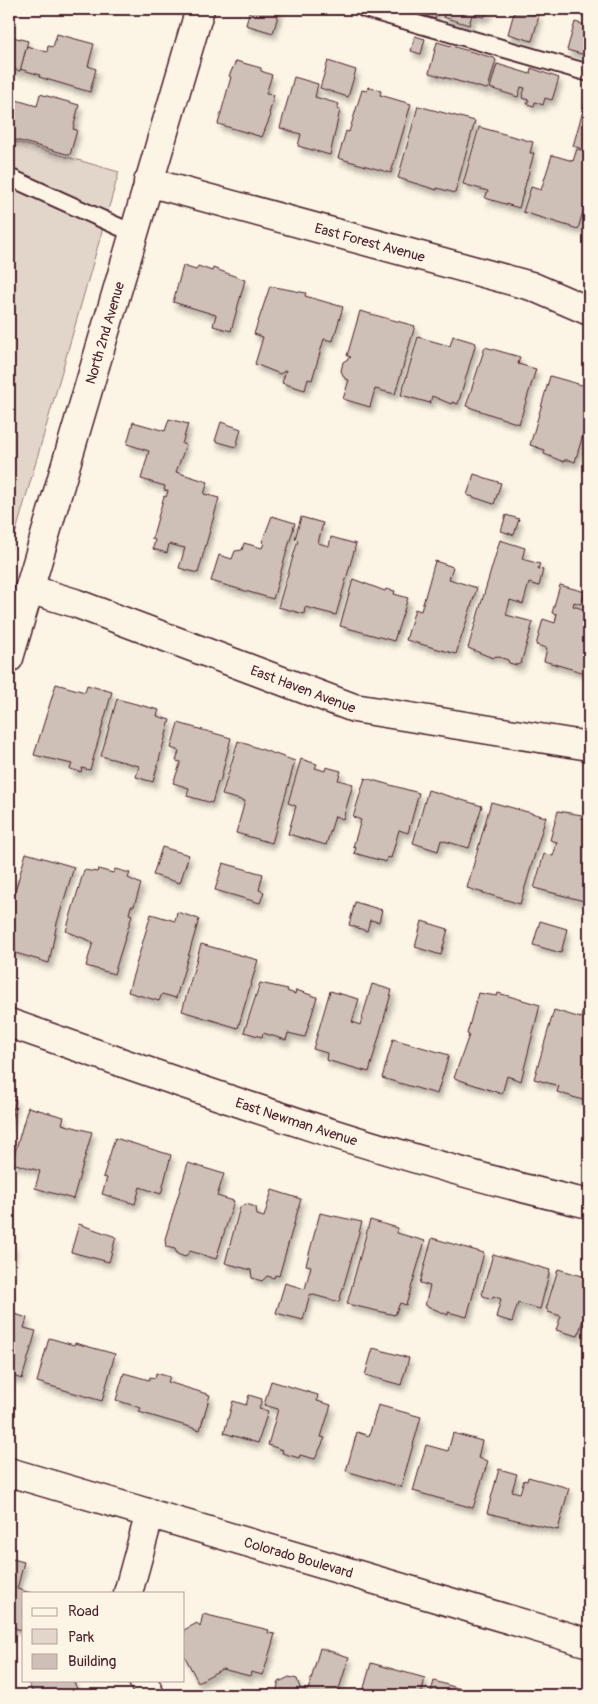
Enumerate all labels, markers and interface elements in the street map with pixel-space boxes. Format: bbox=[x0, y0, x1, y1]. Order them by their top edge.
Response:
street label: East Forest Avenue bbox=[313, 220, 427, 266]
street label: North 2nd Avenue bbox=[82, 280, 128, 386]
street label: East Haven Avenue bbox=[248, 662, 358, 717]
street label: East Newman Avenue bbox=[233, 1094, 360, 1150]
street label: Colorado Boulevard bbox=[242, 1534, 355, 1582]
legend bbox=[22, 1592, 185, 1682]
text: Road bbox=[68, 1602, 99, 1621]
text: Park bbox=[68, 1628, 95, 1647]
text: Building bbox=[68, 1652, 116, 1671]

